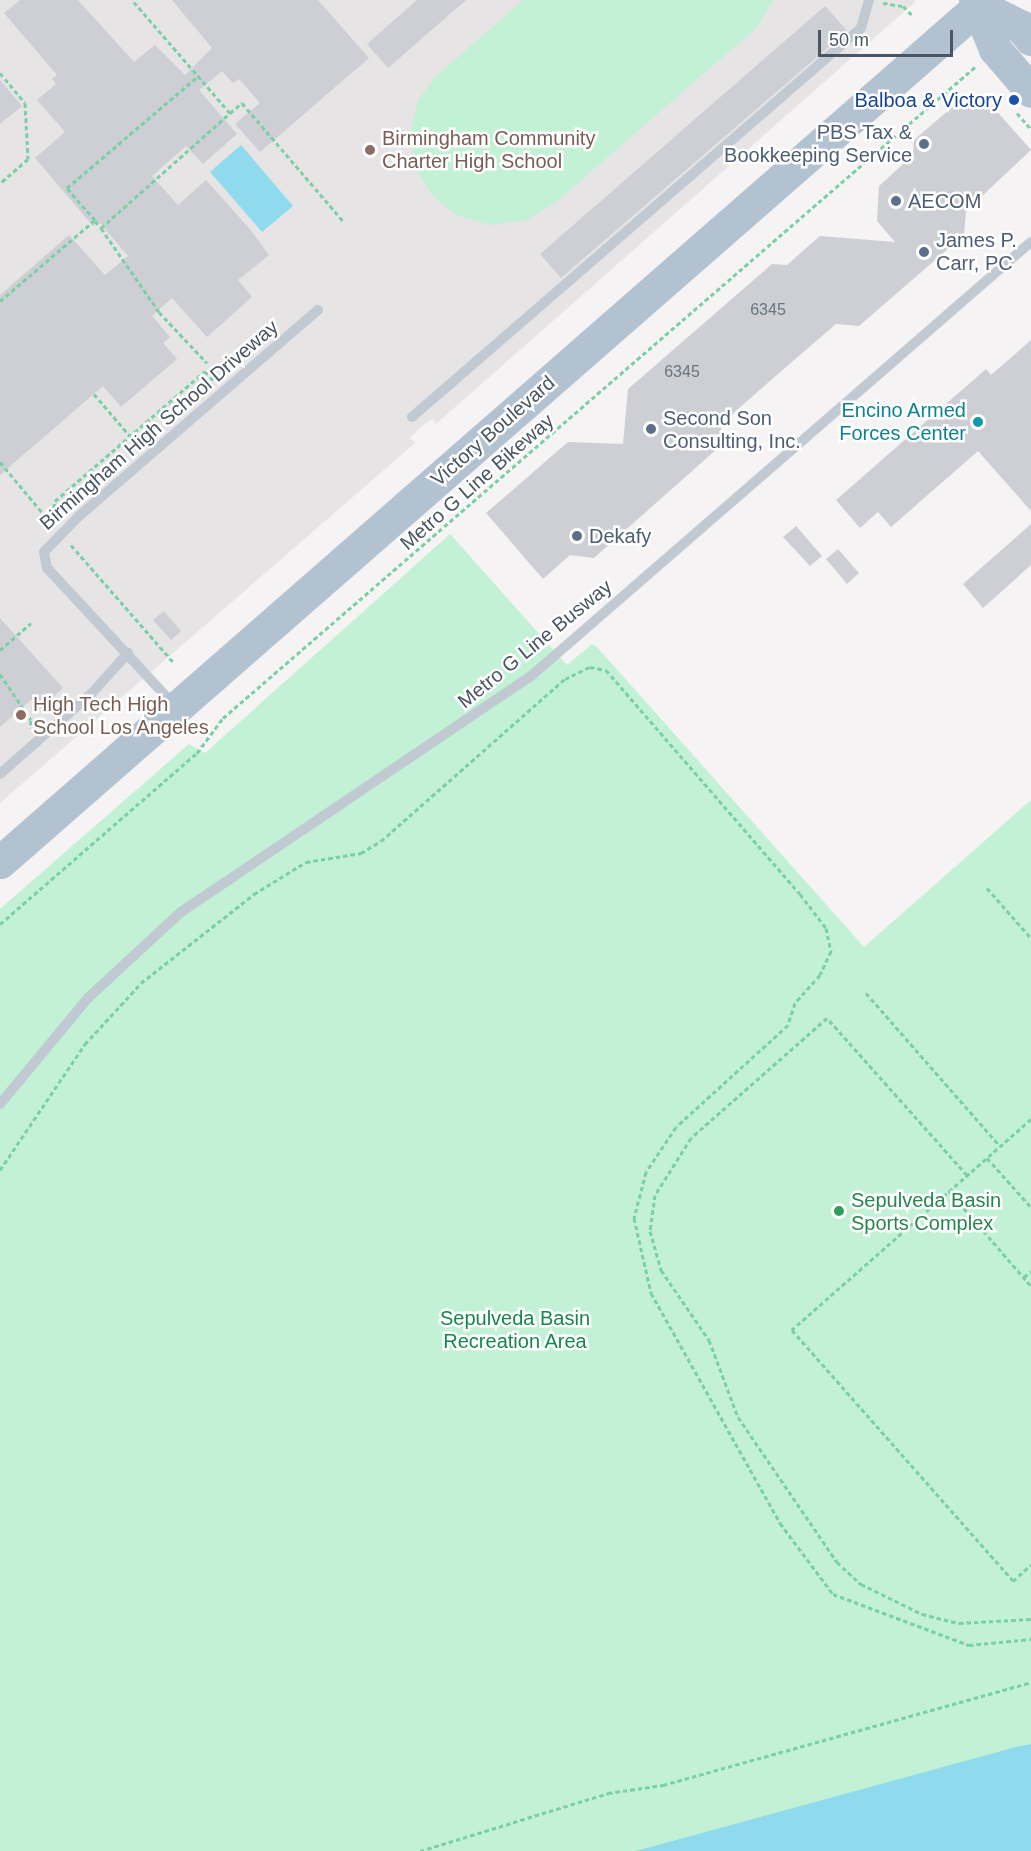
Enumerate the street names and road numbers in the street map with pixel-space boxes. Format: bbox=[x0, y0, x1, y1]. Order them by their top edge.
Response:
street label: Birmingham High School Driveway bbox=[35, 315, 283, 535]
street label: Victory Boulevard bbox=[426, 371, 560, 491]
street label: Metro G Line Bikeway bbox=[395, 409, 559, 555]
street label: Metro G Line Busway bbox=[453, 575, 617, 713]

